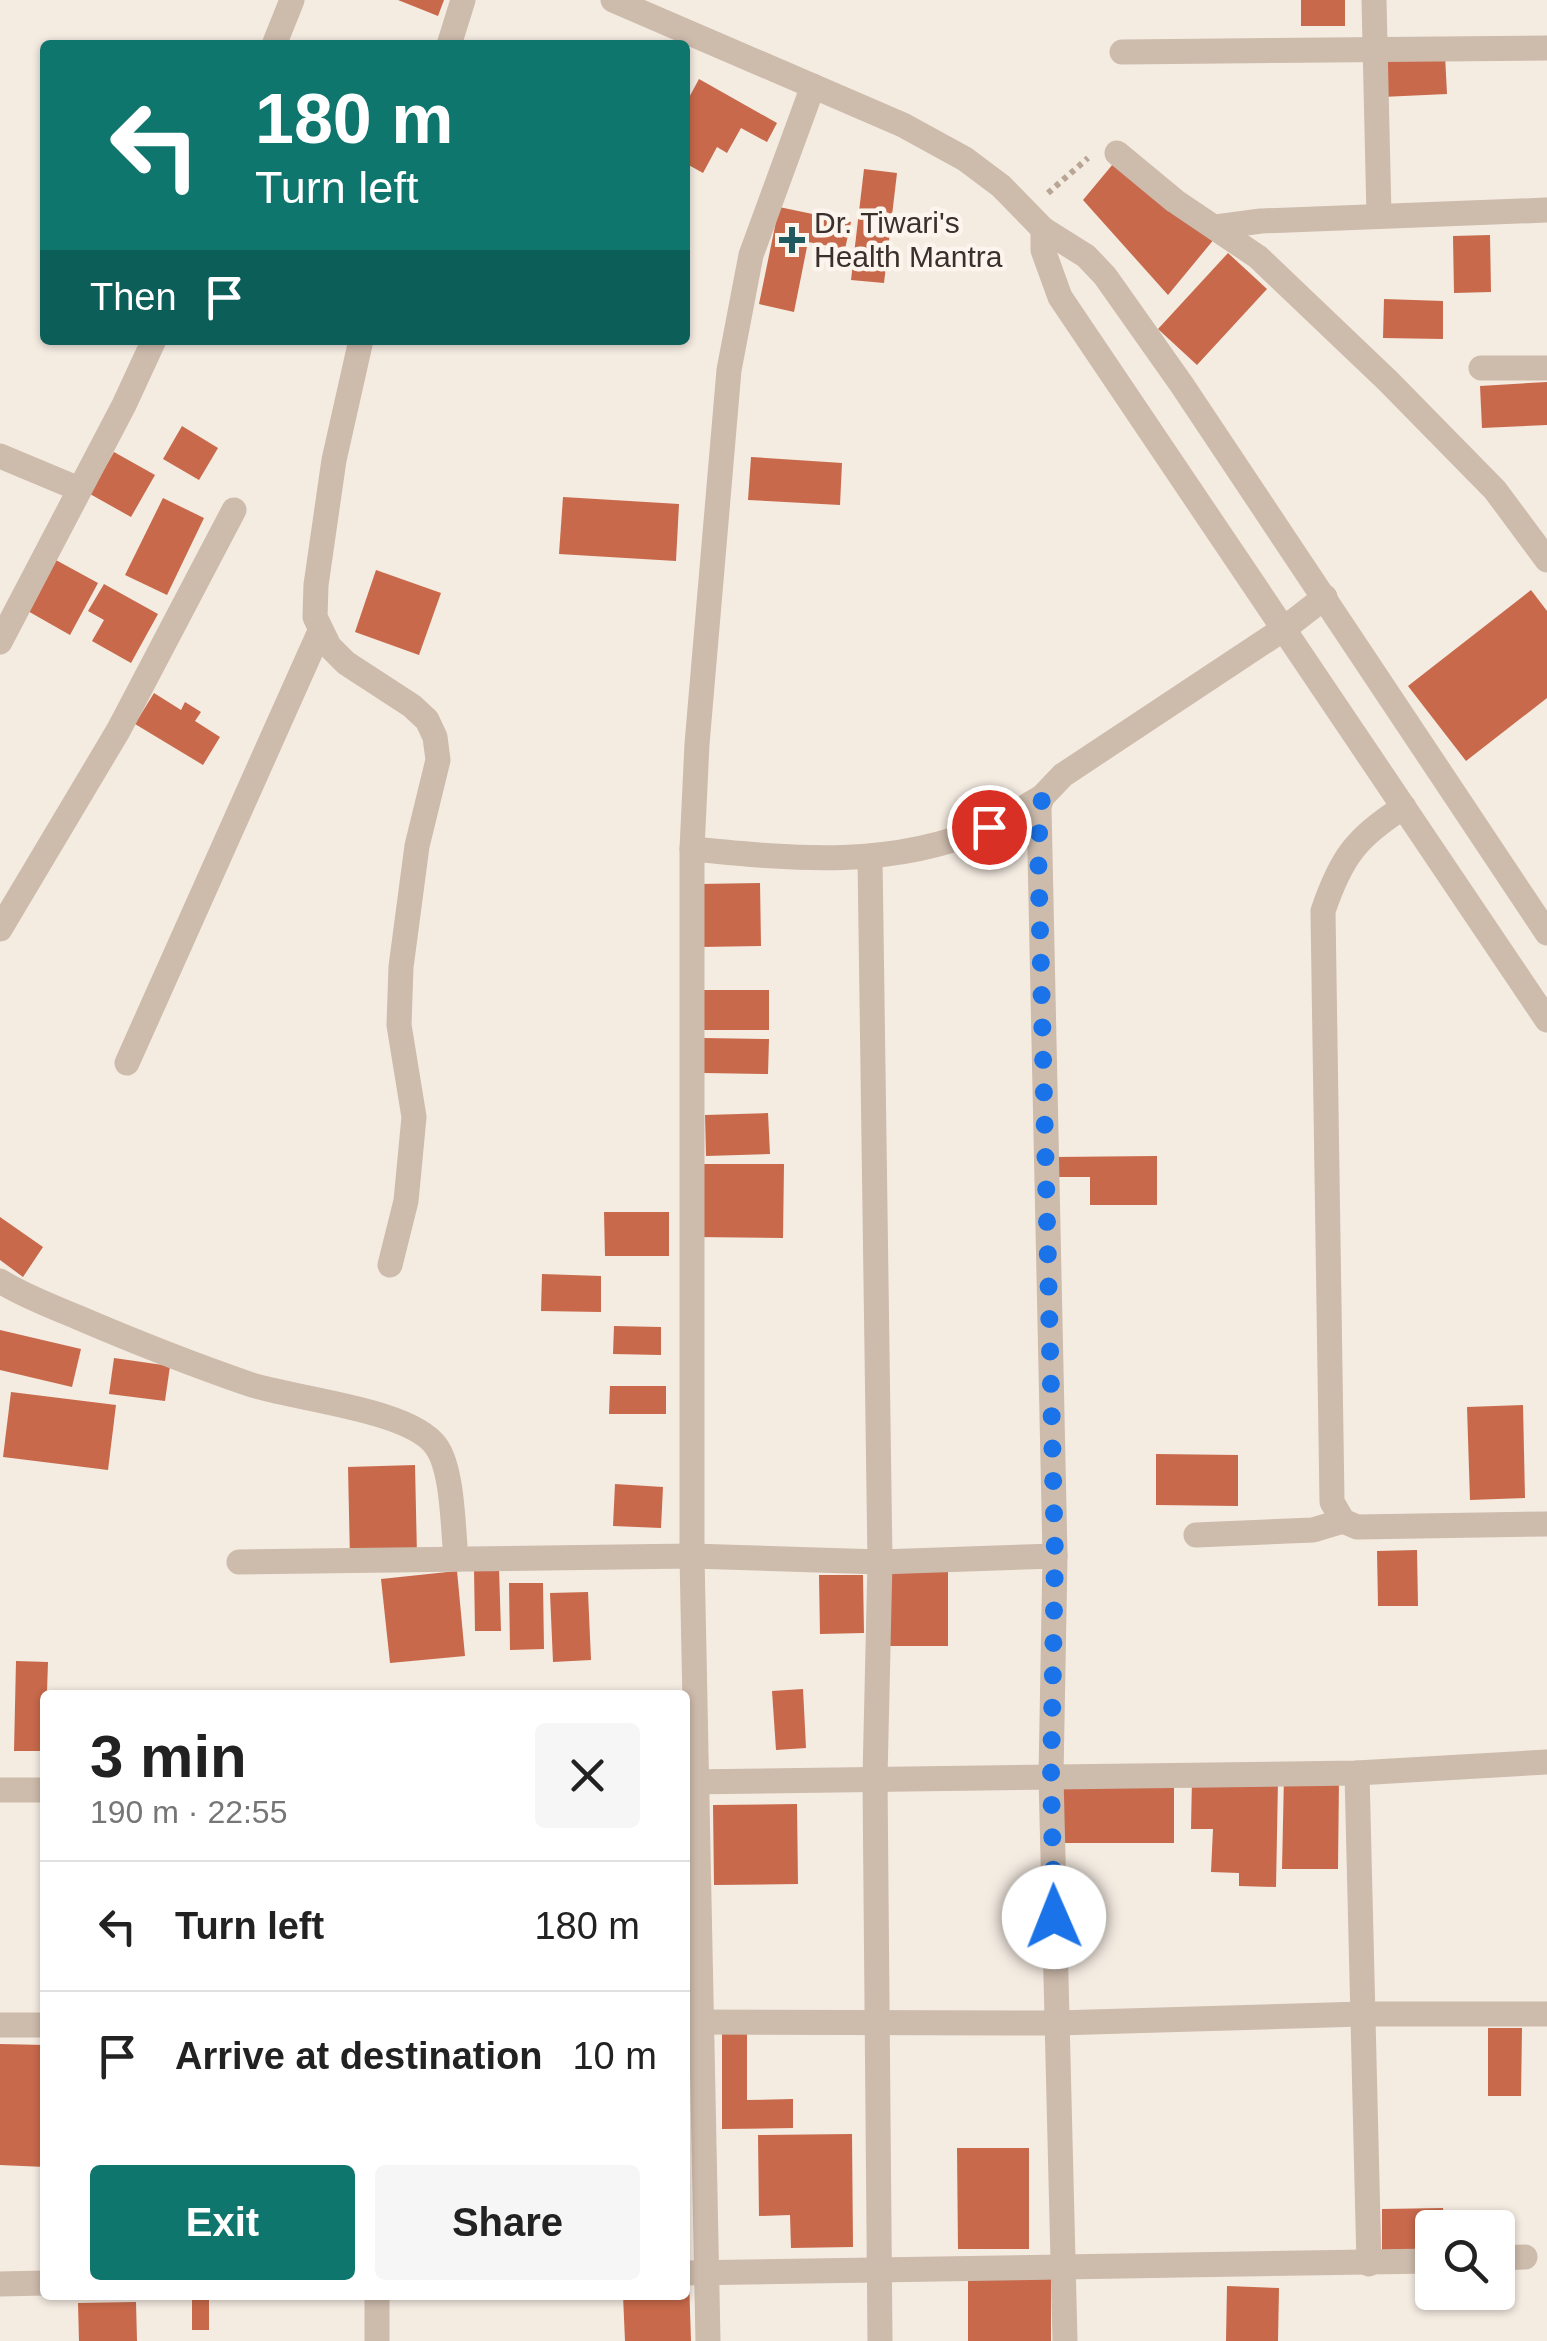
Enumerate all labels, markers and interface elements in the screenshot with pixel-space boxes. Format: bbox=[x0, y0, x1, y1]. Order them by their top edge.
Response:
icon: left bbox=[90, 80, 220, 210]
text: 180 m bbox=[255, 80, 453, 158]
text: Turn left bbox=[255, 162, 418, 213]
place label: Dr. Tiwari's Health Mantra bbox=[814, 206, 1003, 273]
marker: Dr. Tiwari's Health Mantra bbox=[779, 227, 805, 253]
icon: arrive bbox=[197, 270, 252, 325]
text: Then bbox=[90, 276, 177, 318]
pin bbox=[947, 785, 1032, 870]
icon: arrive bbox=[962, 800, 1017, 855]
text: 3 min bbox=[90, 1723, 247, 1790]
button: close bbox=[535, 1723, 640, 1828]
text: 190 m · 22:55 bbox=[90, 1794, 287, 1830]
position arrow bbox=[1002, 1865, 1106, 1969]
icon: left bbox=[90, 1899, 145, 1954]
text: Turn left bbox=[175, 1905, 324, 1947]
text: 180 m bbox=[534, 1905, 640, 1947]
icon: arrive bbox=[90, 2029, 145, 2084]
text: Arrive at destination bbox=[175, 2035, 542, 2077]
text: 10 m bbox=[572, 2035, 657, 2077]
button: Exit bbox=[90, 2165, 355, 2280]
button: Share bbox=[375, 2165, 640, 2280]
map controls bbox=[1415, 2210, 1515, 2310]
button: search bbox=[1415, 2210, 1515, 2310]

